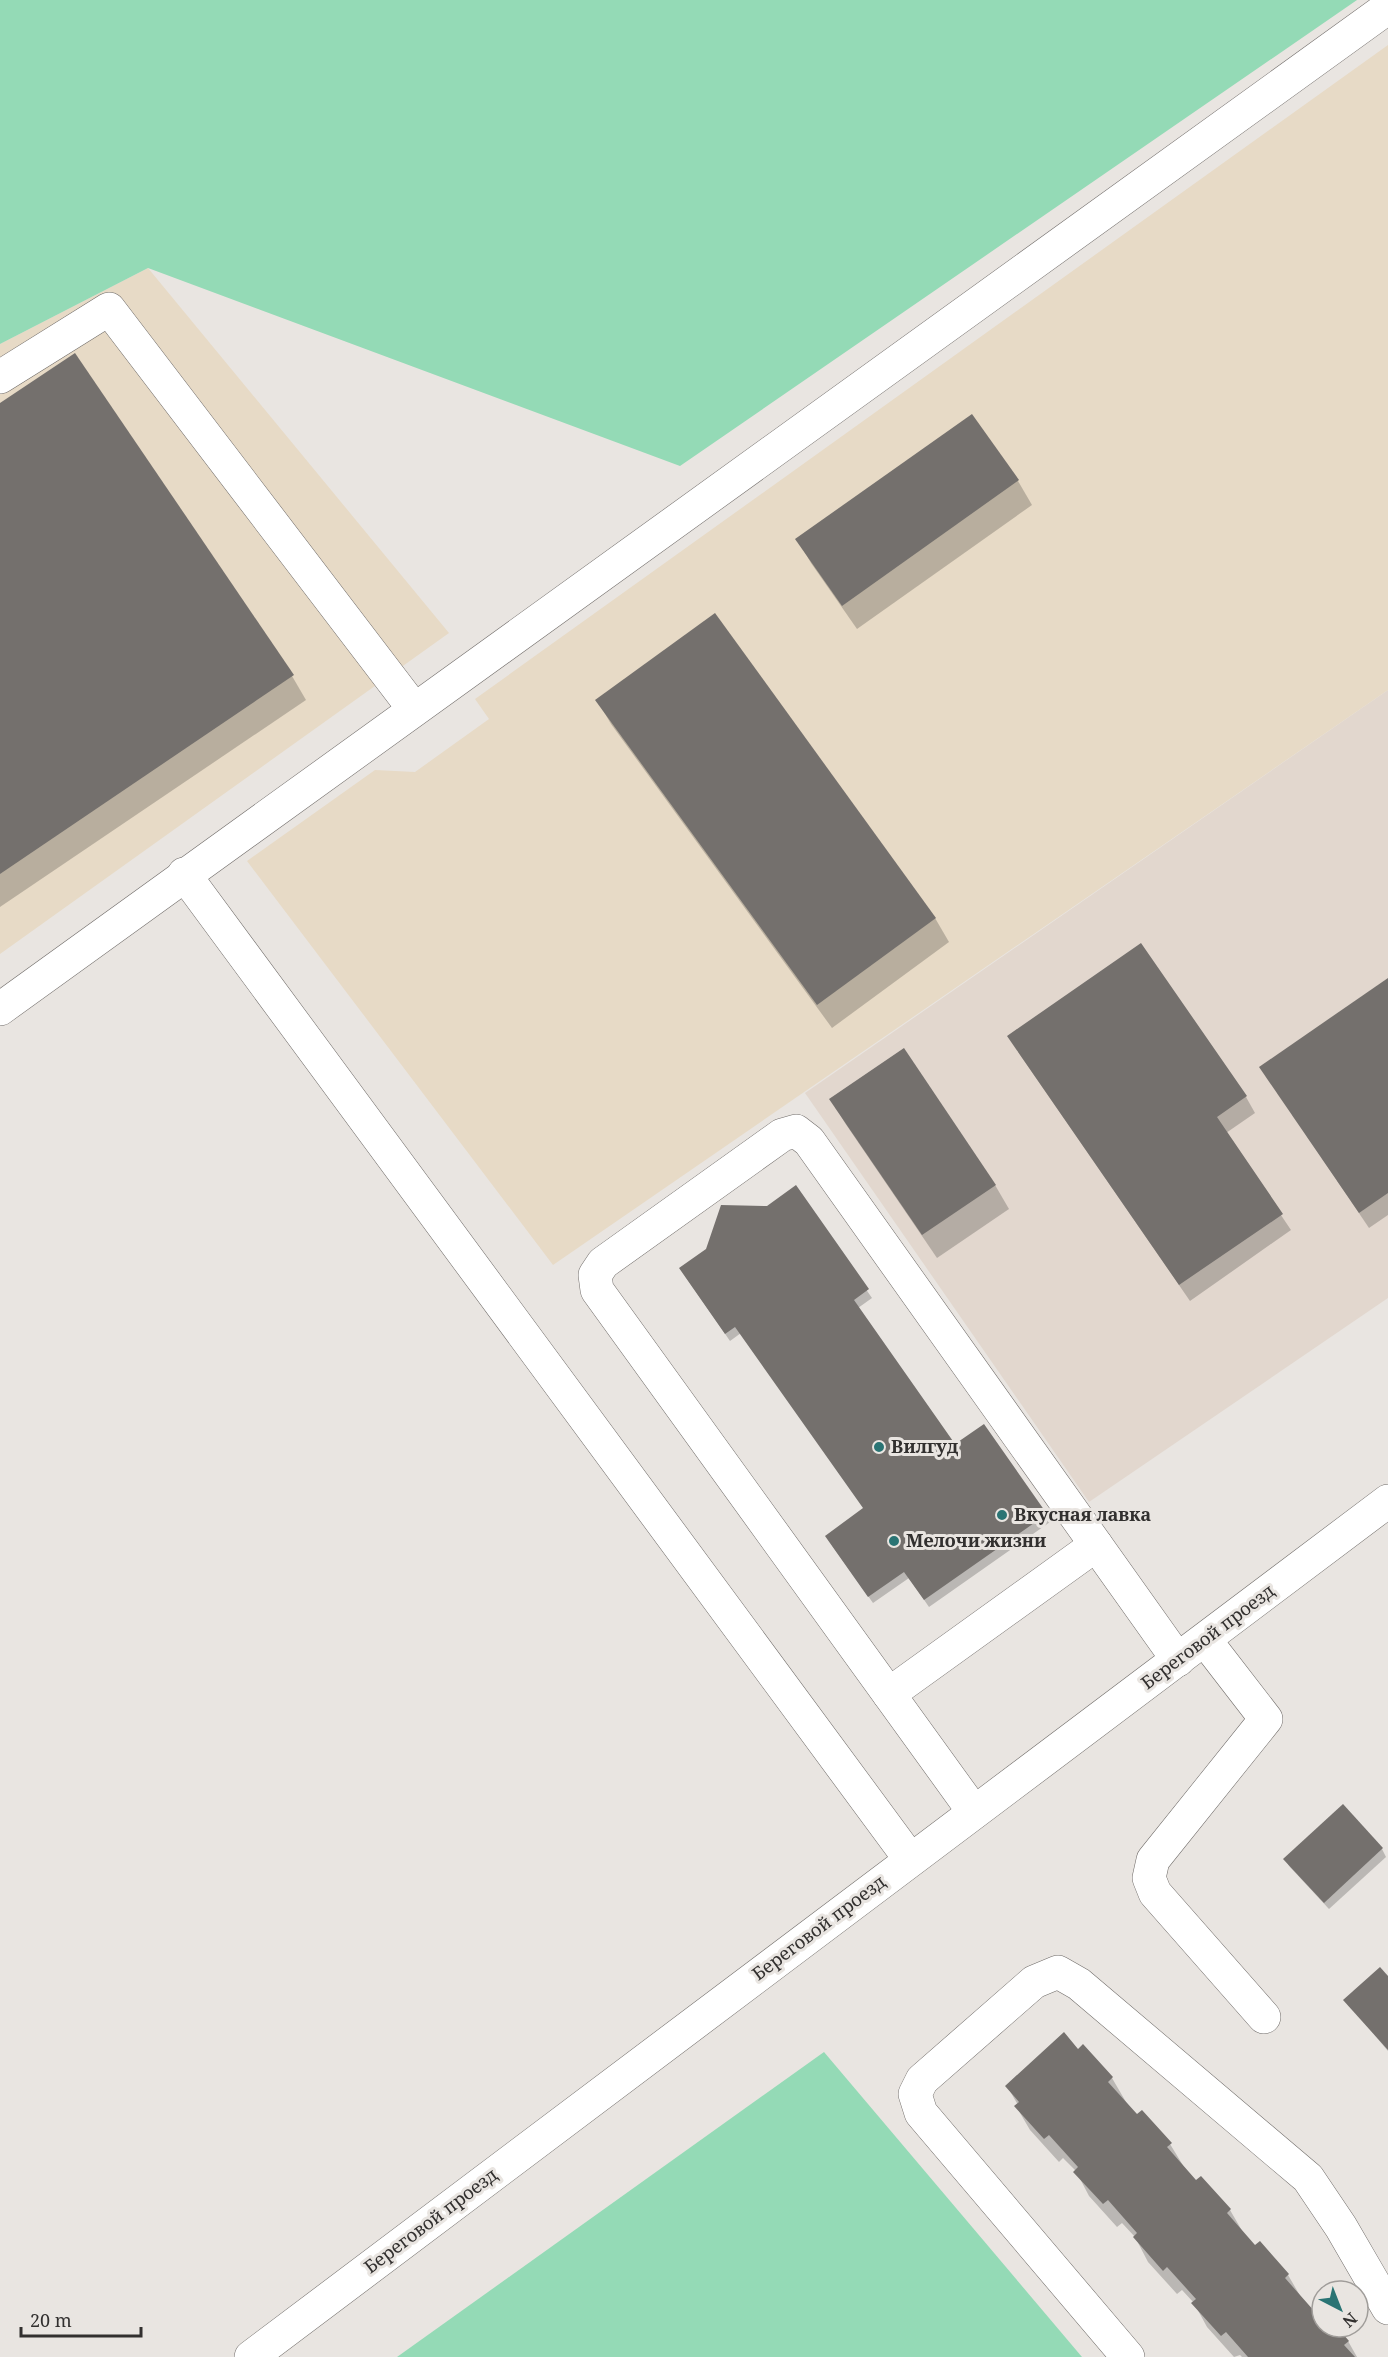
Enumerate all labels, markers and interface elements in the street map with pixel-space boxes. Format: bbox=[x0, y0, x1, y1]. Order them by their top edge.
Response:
place label: Вилгуд bbox=[891, 1434, 958, 1458]
marker: Вилгуд bbox=[872, 1440, 886, 1454]
place label: Вкусная лавка bbox=[1014, 1502, 1151, 1526]
marker: Вкусная лавка bbox=[995, 1508, 1009, 1522]
place label: Мелочи жизни bbox=[906, 1528, 1046, 1552]
marker: Мелочи жизни bbox=[887, 1534, 901, 1548]
street label: Береговой проезд bbox=[1136, 1578, 1279, 1694]
street label: Береговой проезд bbox=[747, 1869, 890, 1985]
street label: Береговой проезд bbox=[359, 2162, 502, 2278]
north arrow bbox=[1310, 2279, 1370, 2339]
scale bar bbox=[21, 2300, 141, 2338]
text: 20 m bbox=[30, 2308, 72, 2332]
text: N bbox=[1338, 2308, 1362, 2333]

